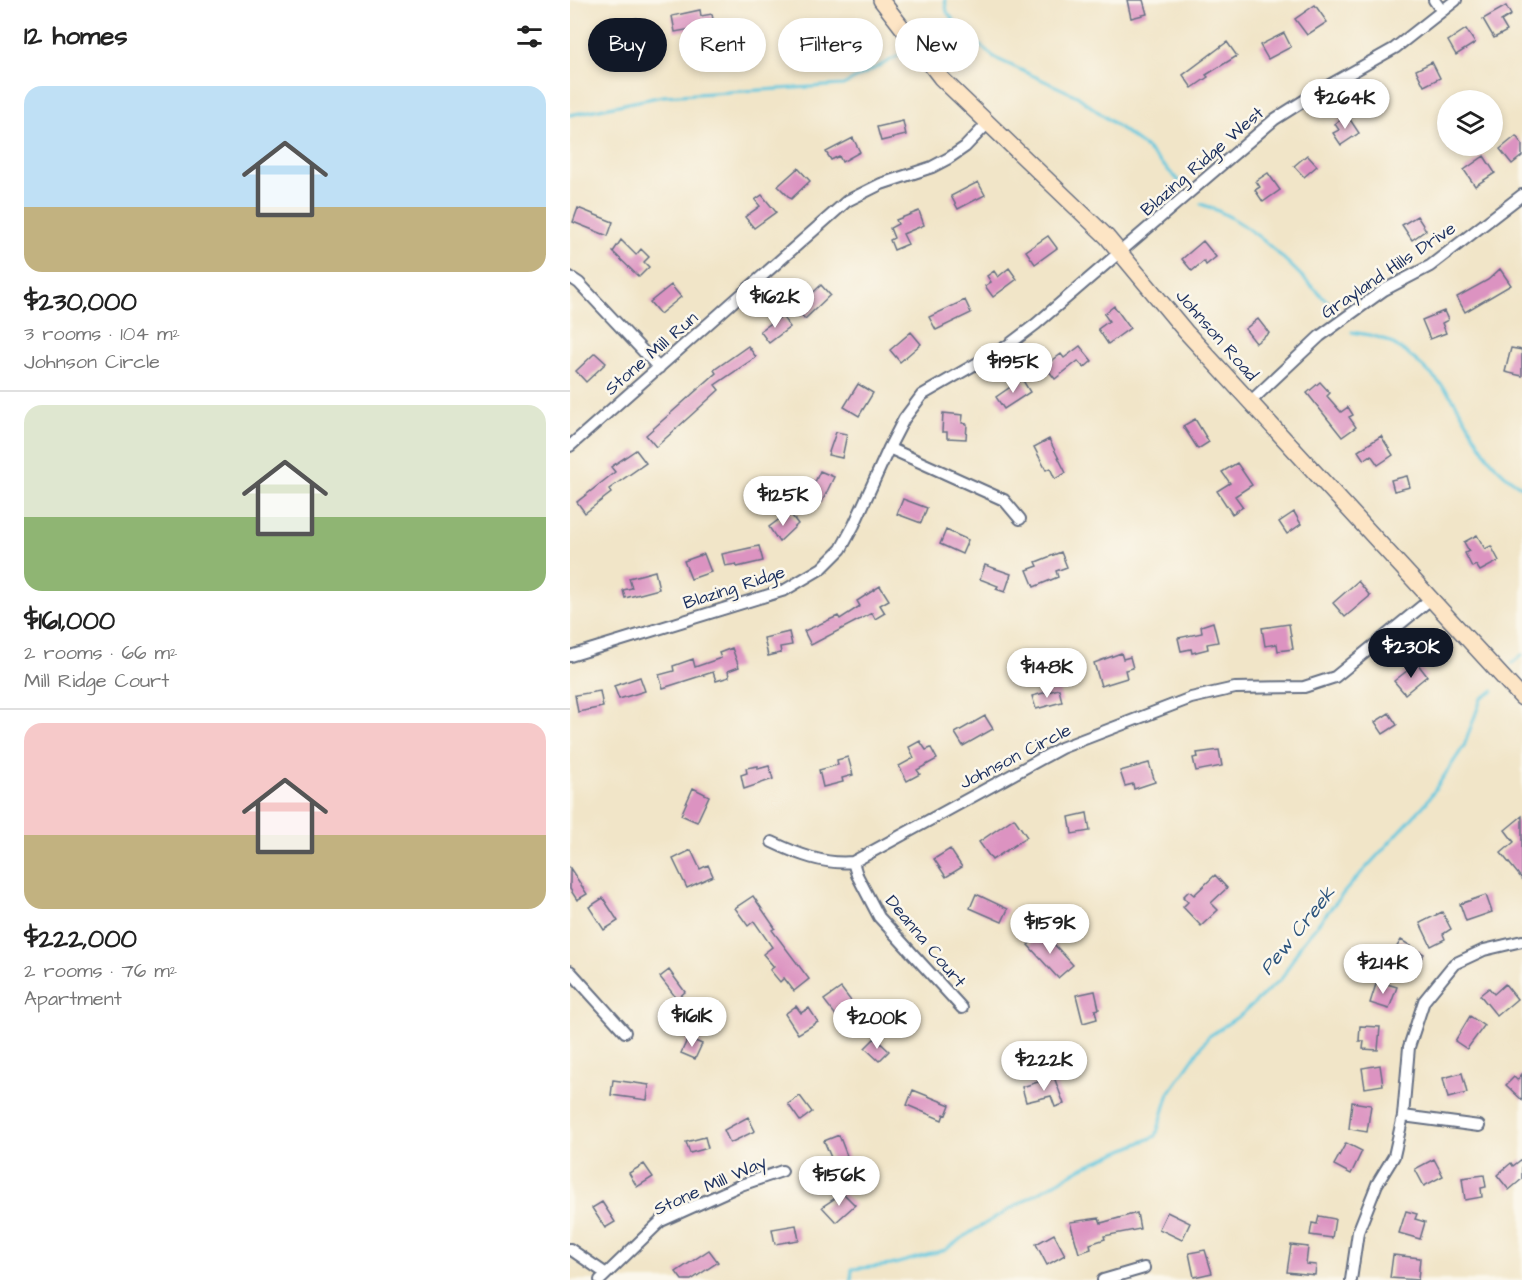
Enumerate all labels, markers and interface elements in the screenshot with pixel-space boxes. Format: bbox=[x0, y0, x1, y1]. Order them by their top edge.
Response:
text: 12 homes bbox=[24, 18, 127, 54]
chip: Buy bbox=[588, 18, 667, 72]
chip: Rent bbox=[679, 18, 766, 72]
chip: Filters bbox=[778, 18, 883, 72]
chip: New bbox=[895, 18, 979, 72]
icon: filters bbox=[513, 20, 546, 53]
pin: $264K bbox=[1303, 79, 1387, 130]
text: $264K bbox=[1315, 84, 1375, 112]
map controls bbox=[1437, 90, 1503, 156]
button: layers bbox=[1437, 90, 1503, 156]
street label: Blazing Ridge West bbox=[1135, 100, 1271, 223]
icon: home bbox=[231, 125, 339, 233]
street label: Grayland Hills Drive bbox=[1316, 216, 1461, 326]
pin: $162K bbox=[733, 278, 817, 329]
text: $162K bbox=[750, 283, 800, 311]
text: $230,000 bbox=[24, 284, 137, 320]
street label: Johnson Road bbox=[1170, 284, 1264, 387]
street label: Stone Mill Run bbox=[599, 306, 703, 401]
text: 3 rooms · 104 m² bbox=[24, 320, 180, 348]
pin: $195K bbox=[971, 343, 1055, 394]
text: Johnson Circle bbox=[24, 348, 160, 376]
text: $195K bbox=[987, 348, 1039, 376]
icon: home bbox=[231, 444, 339, 552]
pin: $125K bbox=[741, 476, 825, 527]
text: $125K bbox=[757, 481, 809, 509]
street label: Blazing Ridge bbox=[680, 559, 789, 617]
text: $161,000 bbox=[24, 603, 115, 639]
pin: $230K bbox=[1369, 628, 1453, 679]
text: $230K bbox=[1382, 633, 1440, 661]
text: 2 rooms · 66 m² bbox=[24, 639, 178, 667]
pin: $148K bbox=[1005, 648, 1089, 699]
text: $148K bbox=[1021, 653, 1073, 681]
text: Mill Ridge Court bbox=[24, 667, 169, 695]
street label: Johnson Circle bbox=[955, 717, 1076, 795]
icon: home bbox=[231, 762, 339, 870]
water label: Pew Creek bbox=[1253, 880, 1343, 981]
street label: Deanna Court bbox=[879, 890, 972, 994]
pin: $159K bbox=[1008, 904, 1092, 955]
text: $159K bbox=[1024, 909, 1076, 937]
text: $222,000 bbox=[24, 921, 137, 957]
pin: $214K bbox=[1341, 944, 1425, 995]
text: $214K bbox=[1358, 949, 1408, 977]
text: 2 rooms · 76 m² bbox=[24, 957, 177, 985]
text: Apartment bbox=[24, 985, 122, 1013]
pin: $161K bbox=[650, 997, 734, 1048]
pin: $200K bbox=[835, 999, 919, 1050]
text: $161K bbox=[672, 1002, 712, 1030]
text: $200K bbox=[847, 1004, 907, 1032]
pin: $222K bbox=[1002, 1041, 1086, 1092]
text: $222K bbox=[1015, 1046, 1073, 1074]
street label: Stone Mill Way bbox=[650, 1149, 771, 1222]
pin: $156K bbox=[797, 1156, 881, 1207]
text: $156K bbox=[813, 1161, 865, 1189]

